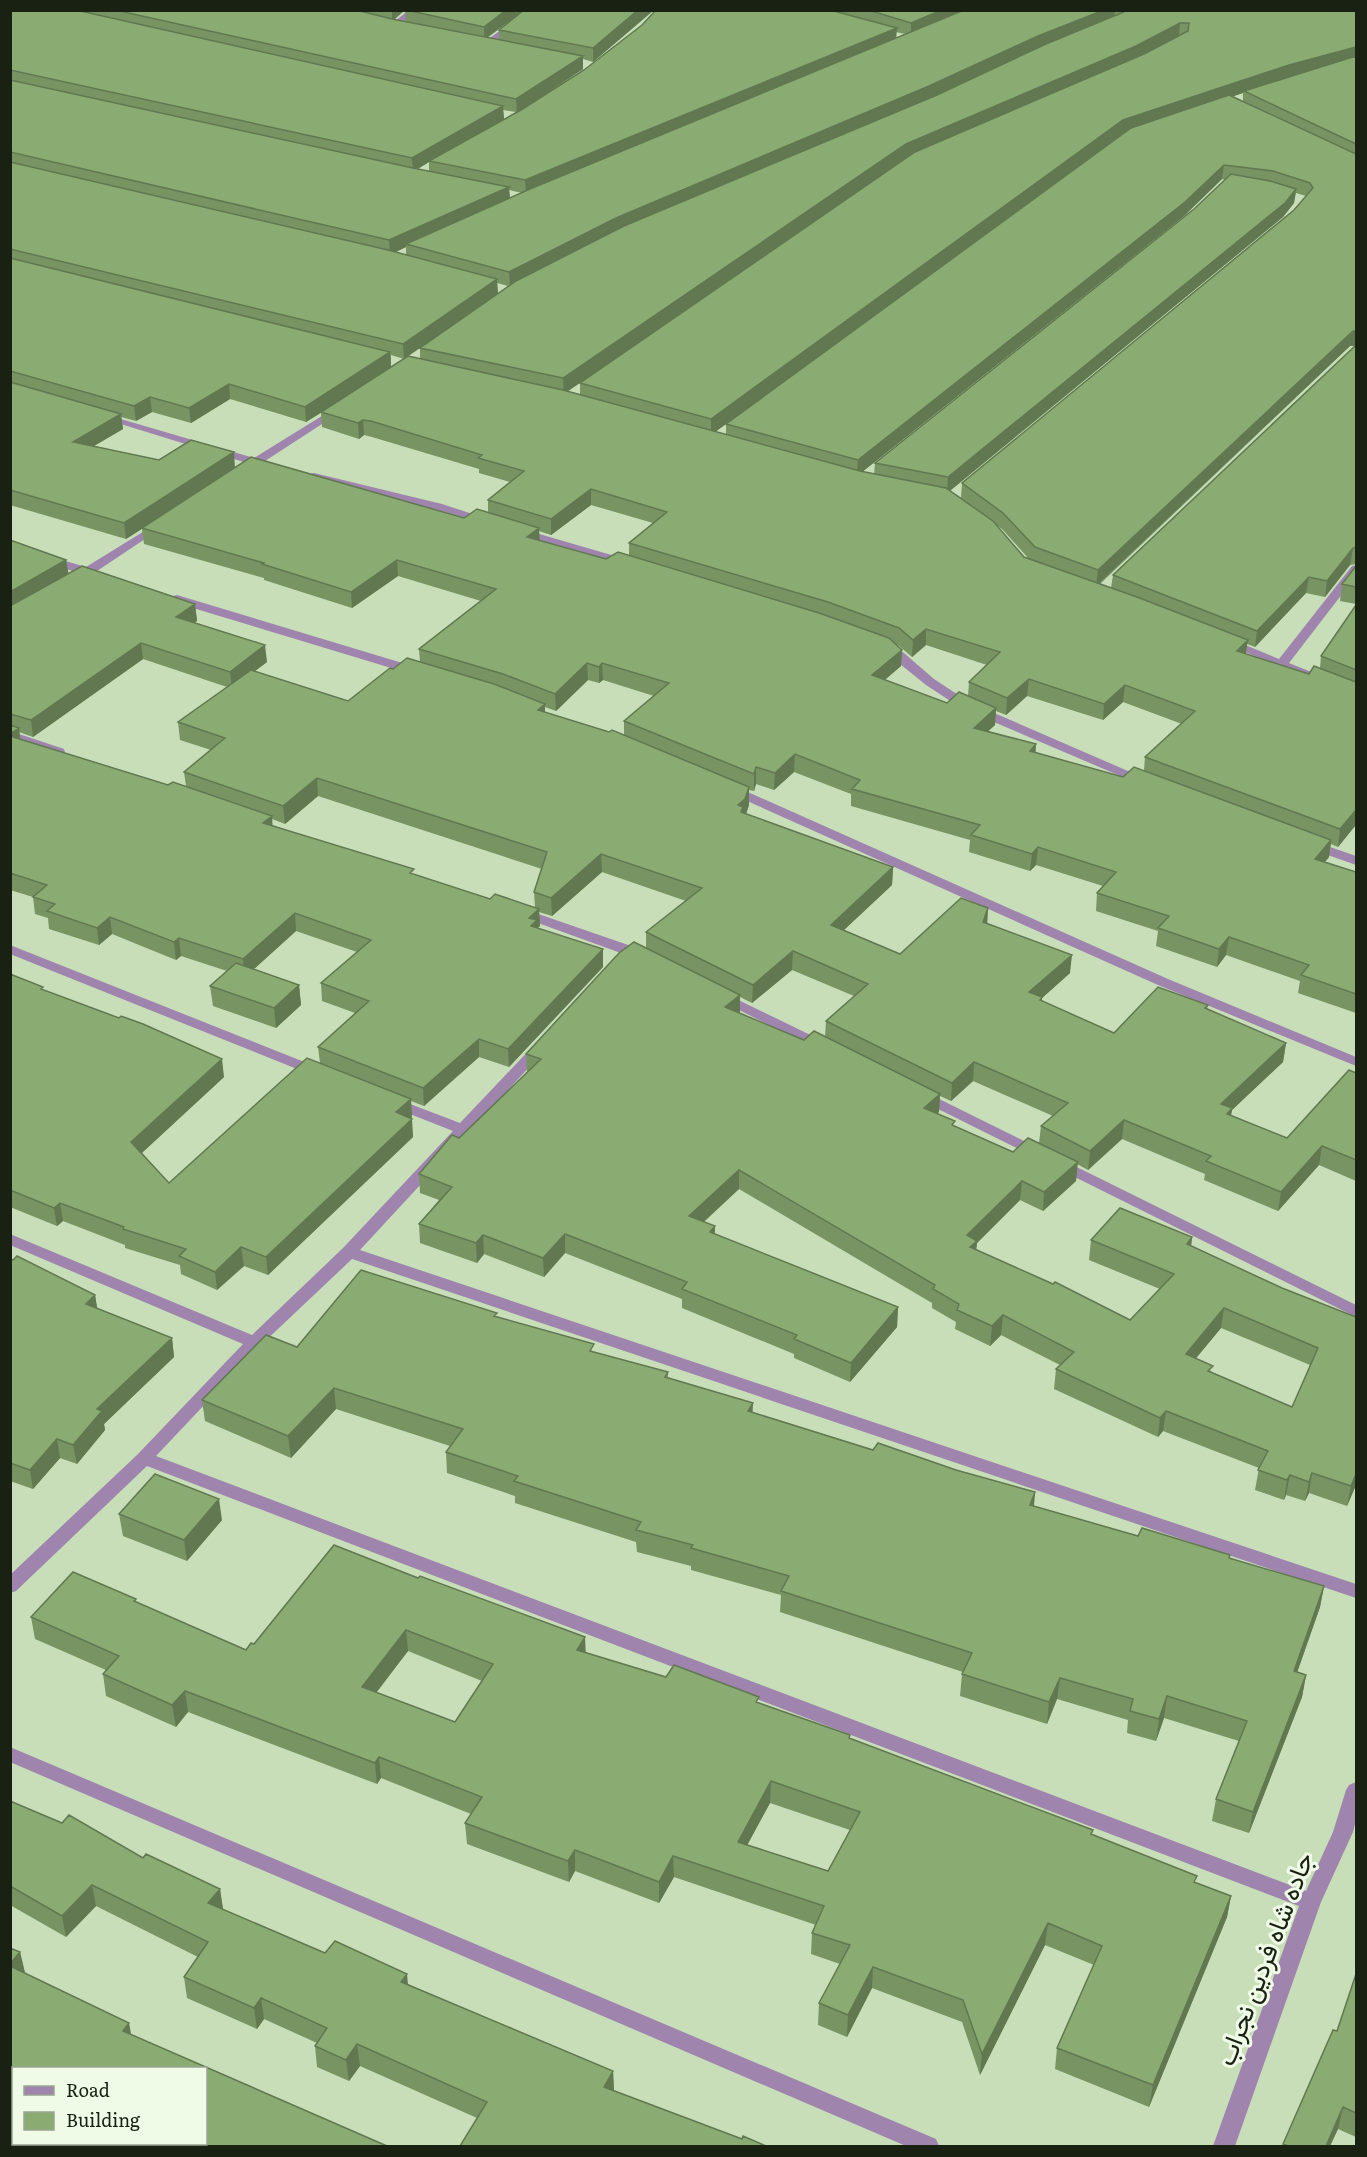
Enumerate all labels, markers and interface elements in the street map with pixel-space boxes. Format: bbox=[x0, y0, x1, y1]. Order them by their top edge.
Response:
street label: جاده شاه فردین نجراب bbox=[1204, 1846, 1321, 2071]
legend bbox=[12, 2067, 207, 2145]
text: Road bbox=[66, 2076, 110, 2103]
text: Building bbox=[66, 2106, 141, 2133]

